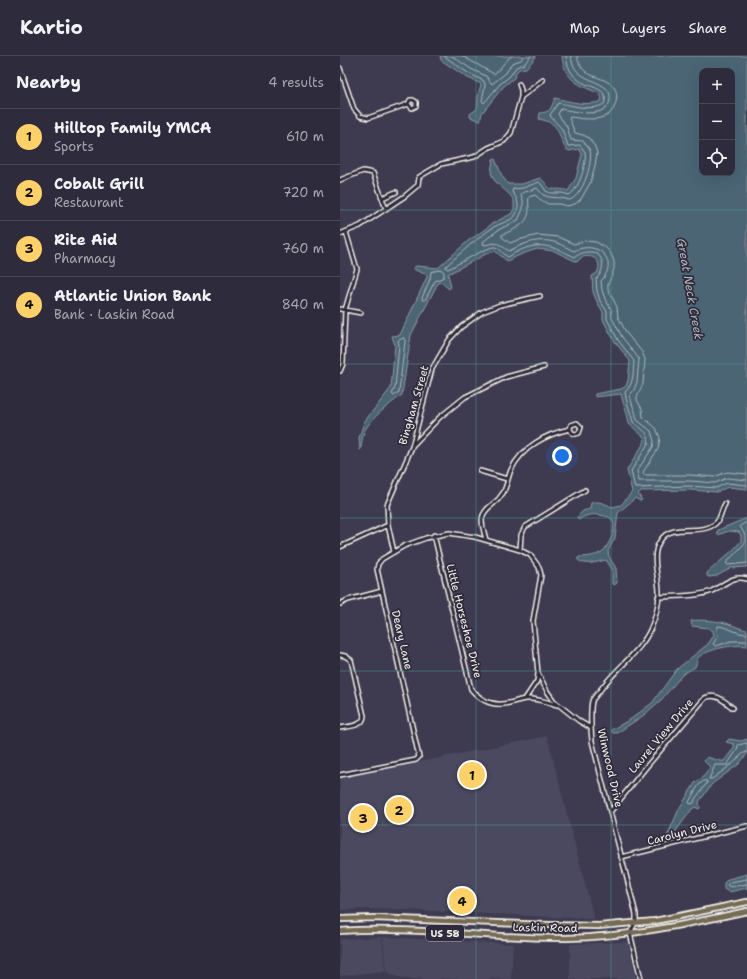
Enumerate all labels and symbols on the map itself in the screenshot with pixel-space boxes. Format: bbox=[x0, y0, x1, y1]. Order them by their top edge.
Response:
water label: Great Neck Creek bbox=[673, 237, 707, 341]
street label: Bingham Street bbox=[395, 363, 433, 446]
your location bbox=[552, 446, 572, 466]
street label: Little Horseshoe Drive bbox=[443, 562, 485, 680]
street label: Deary Lane bbox=[388, 609, 416, 671]
street label: Laurel View Drive bbox=[625, 695, 697, 777]
street label: Winwood Drive bbox=[594, 727, 626, 809]
pin: 1 bbox=[459, 760, 485, 790]
pin: 2 bbox=[386, 795, 412, 825]
pin: 3 bbox=[350, 803, 376, 833]
street label: Carolyn Drive bbox=[646, 817, 718, 849]
pin: 4 bbox=[449, 886, 475, 916]
street label: Laskin Road bbox=[512, 920, 578, 936]
road number: US 58 bbox=[426, 925, 464, 941]

